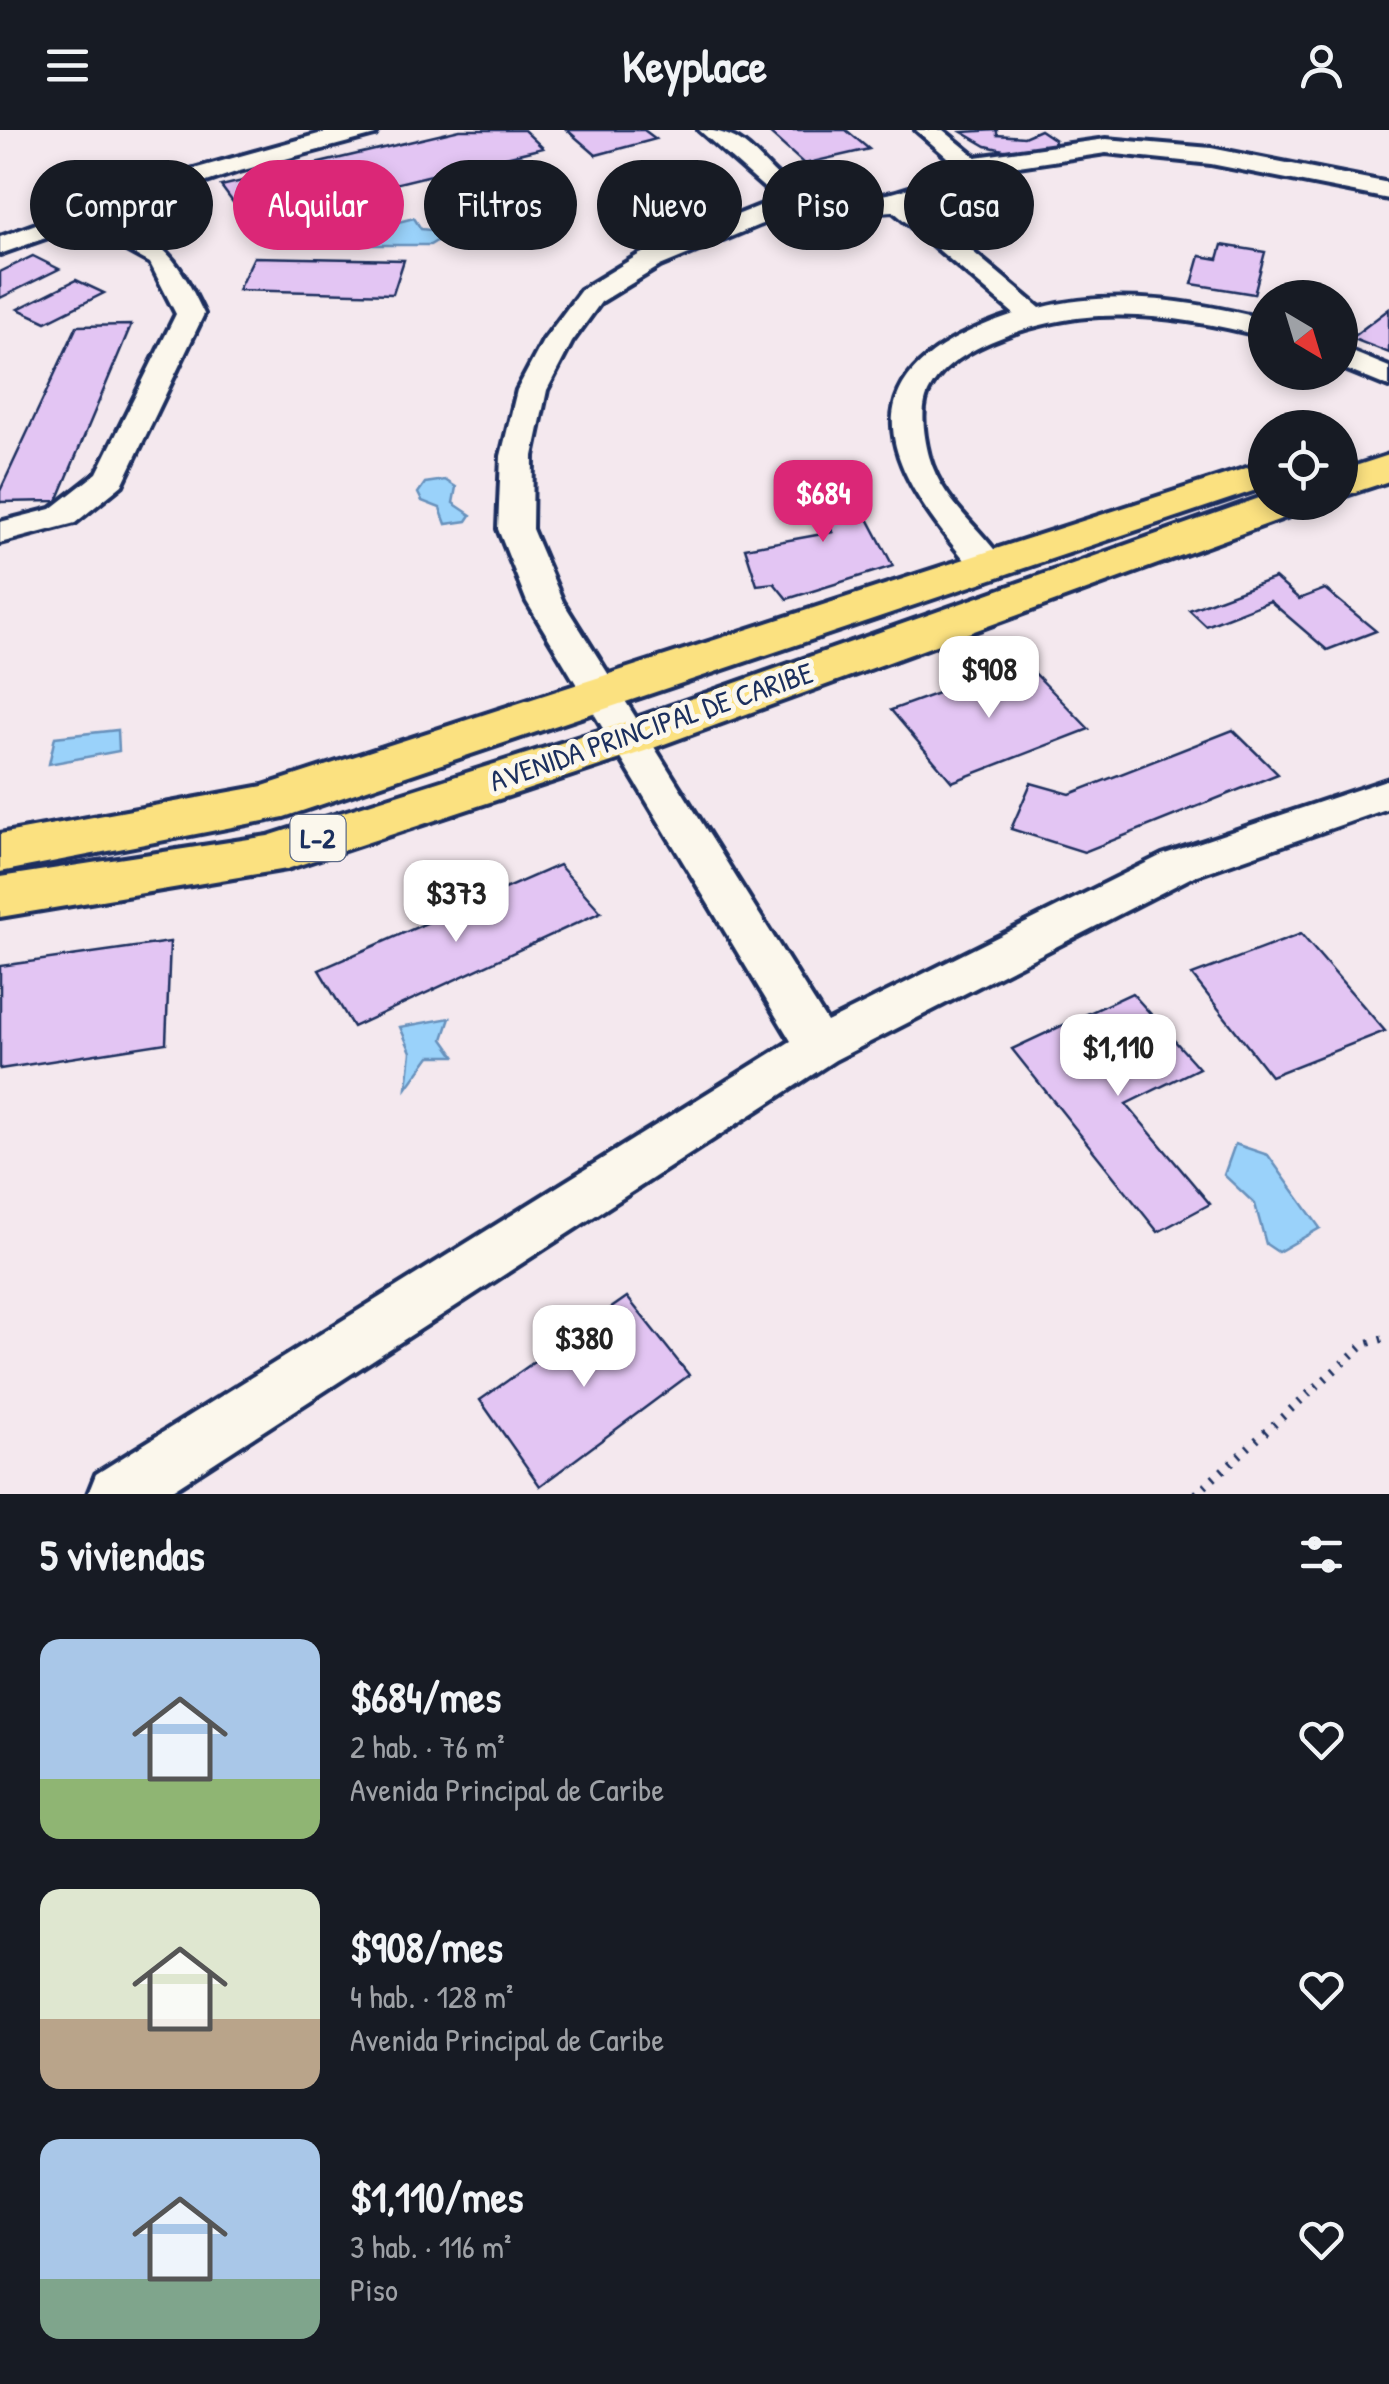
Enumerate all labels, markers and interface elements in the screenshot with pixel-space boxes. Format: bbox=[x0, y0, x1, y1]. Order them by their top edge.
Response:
text: Keyplace bbox=[622, 35, 767, 96]
icon: menu bbox=[40, 38, 95, 93]
icon: person bbox=[1294, 38, 1349, 93]
chip: Comprar bbox=[30, 160, 213, 250]
chip: Alquilar bbox=[233, 160, 404, 250]
chip: Filtros bbox=[424, 160, 577, 250]
chip: Nuevo bbox=[597, 160, 742, 250]
chip: Piso bbox=[762, 160, 884, 250]
chip: Casa bbox=[904, 160, 1034, 250]
north arrow bbox=[1248, 280, 1358, 390]
map controls bbox=[1248, 280, 1358, 520]
button: locate bbox=[1248, 410, 1358, 520]
pin: $684 bbox=[764, 460, 882, 545]
text: $684 bbox=[796, 471, 850, 514]
pin: $908 bbox=[930, 636, 1048, 721]
text: $908 bbox=[961, 647, 1017, 690]
street label: AVENIDA PRINCIPAL DE CARIBE bbox=[484, 652, 818, 800]
road number: L-2 bbox=[290, 815, 346, 861]
pin: $373 bbox=[397, 860, 515, 945]
text: $373 bbox=[426, 871, 486, 914]
pin: $1,110 bbox=[1037, 1014, 1199, 1099]
text: $1,110 bbox=[1082, 1025, 1154, 1068]
pin: $380 bbox=[525, 1305, 643, 1390]
text: $380 bbox=[555, 1316, 613, 1359]
text: 5 viviendas bbox=[40, 1526, 205, 1583]
icon: filters bbox=[1294, 1527, 1349, 1582]
text: $684/mes bbox=[350, 1668, 501, 1725]
icon: home bbox=[120, 1679, 240, 1799]
icon: heart bbox=[1294, 1712, 1349, 1767]
text: 2 hab. · 76 m² bbox=[350, 1725, 505, 1768]
text: Avenida Principal de Caribe bbox=[350, 1768, 664, 1811]
text: $908/mes bbox=[350, 1918, 503, 1975]
icon: home bbox=[120, 1929, 240, 2049]
icon: heart bbox=[1294, 1962, 1349, 2017]
text: 4 hab. · 128 m² bbox=[350, 1975, 513, 2018]
text: Avenida Principal de Caribe bbox=[350, 2018, 664, 2061]
text: $1,110/mes bbox=[350, 2168, 524, 2225]
icon: home bbox=[120, 2179, 240, 2299]
icon: heart bbox=[1294, 2212, 1349, 2267]
text: 3 hab. · 116 m² bbox=[350, 2225, 511, 2268]
text: Piso bbox=[350, 2268, 398, 2311]

